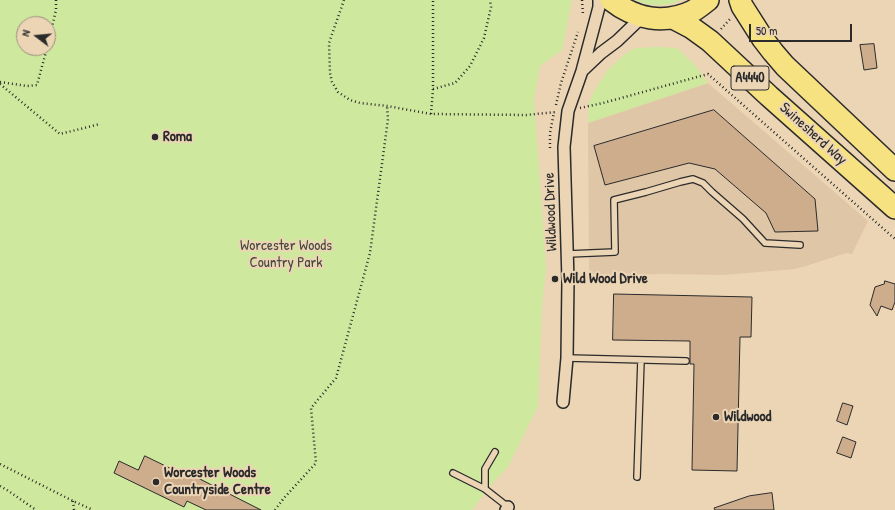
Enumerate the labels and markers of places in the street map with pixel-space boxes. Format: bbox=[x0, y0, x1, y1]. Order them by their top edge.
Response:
place label: Roma bbox=[163, 128, 192, 146]
marker: Roma bbox=[150, 132, 160, 142]
place label: Wild Wood Drive bbox=[563, 270, 648, 288]
marker: Wild Wood Drive bbox=[550, 274, 560, 284]
place label: Wildwood bbox=[724, 408, 771, 426]
marker: Wildwood bbox=[711, 412, 721, 422]
place label: Worcester Woods Countryside Centre bbox=[164, 464, 271, 499]
marker: Worcester Woods Countryside Centre bbox=[151, 477, 161, 487]

